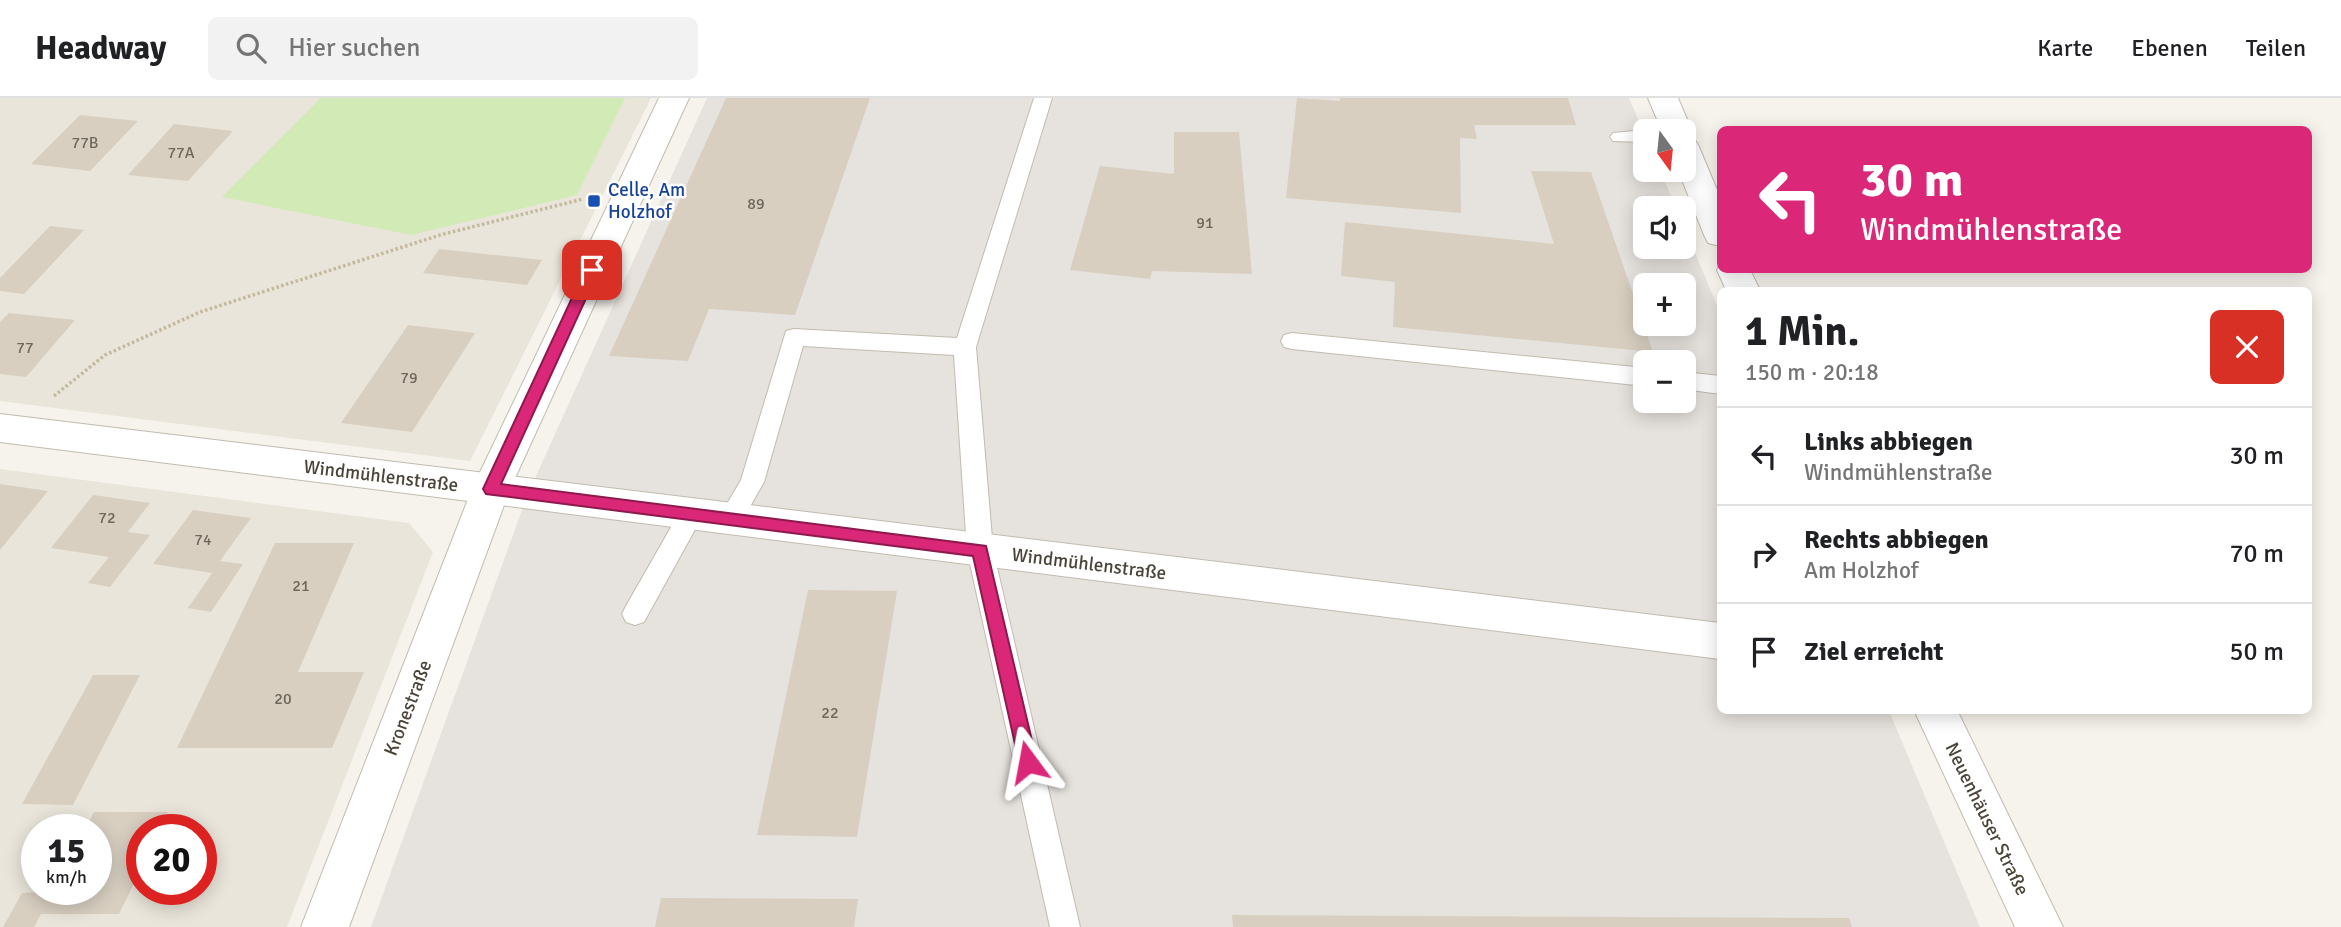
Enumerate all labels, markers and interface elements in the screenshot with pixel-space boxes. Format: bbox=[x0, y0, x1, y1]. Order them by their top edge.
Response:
search box bbox=[208, 17, 698, 80]
text: Headway bbox=[35, 28, 166, 69]
icon: search bbox=[232, 29, 270, 67]
text: Hier suchen bbox=[288, 32, 420, 64]
text: Karte bbox=[2037, 33, 2093, 63]
text: Ebenen bbox=[2131, 33, 2208, 63]
text: Teilen bbox=[2246, 33, 2306, 63]
north arrow bbox=[1633, 119, 1696, 182]
map controls bbox=[1633, 119, 1696, 413]
house number: 77B bbox=[72, 133, 98, 153]
house number: 77A bbox=[167, 143, 195, 163]
text: 30 m bbox=[1860, 150, 1963, 210]
icon: left bbox=[1745, 154, 1836, 245]
place label: Celle, Am Holzhof bbox=[608, 178, 685, 224]
marker: Celle, Am Holzhof bbox=[586, 193, 602, 209]
house number: 89 bbox=[747, 194, 765, 214]
button: sound bbox=[1633, 196, 1696, 259]
text: Windmühlenstraße bbox=[1860, 210, 2122, 249]
house number: 91 bbox=[1196, 213, 1214, 233]
pin bbox=[562, 240, 622, 300]
icon: arrive bbox=[573, 251, 611, 289]
button: + bbox=[1633, 273, 1696, 336]
text: 1 Min. bbox=[1745, 306, 1859, 357]
button: close bbox=[2210, 310, 2284, 384]
house number: 77 bbox=[16, 338, 34, 358]
button: − bbox=[1633, 350, 1696, 413]
text: 150 m · 20:18 bbox=[1745, 358, 1879, 387]
house number: 79 bbox=[400, 368, 418, 388]
text: Links abbiegen bbox=[1804, 426, 1973, 458]
icon: left bbox=[1745, 437, 1783, 475]
text: 30 m bbox=[2229, 440, 2284, 472]
street label: Windmühlenstraße bbox=[302, 455, 460, 497]
text: Windmühlenstraße bbox=[1804, 458, 1993, 487]
house number: 72 bbox=[98, 508, 116, 528]
text: Rechts abbiegen bbox=[1804, 524, 1989, 556]
house number: 74 bbox=[194, 530, 212, 550]
icon: right bbox=[1745, 535, 1783, 573]
text: 70 m bbox=[2229, 538, 2284, 570]
street label: Windmühlenstraße bbox=[1010, 543, 1168, 585]
text: Am Holzhof bbox=[1804, 556, 1918, 585]
house number: 21 bbox=[292, 576, 310, 596]
icon: arrive bbox=[1745, 633, 1783, 671]
text: Ziel erreicht bbox=[1804, 636, 1944, 668]
text: 50 m bbox=[2229, 636, 2284, 668]
street label: Kronestraße bbox=[379, 657, 437, 759]
house number: 20 bbox=[274, 689, 292, 709]
house number: 22 bbox=[821, 703, 839, 723]
position arrow bbox=[991, 725, 1065, 799]
street label: Neuenhäuser Straße bbox=[1940, 739, 2034, 899]
speed limit sign: 20 bbox=[126, 814, 217, 905]
text: 15 bbox=[48, 829, 85, 872]
text: km/h bbox=[46, 866, 87, 888]

